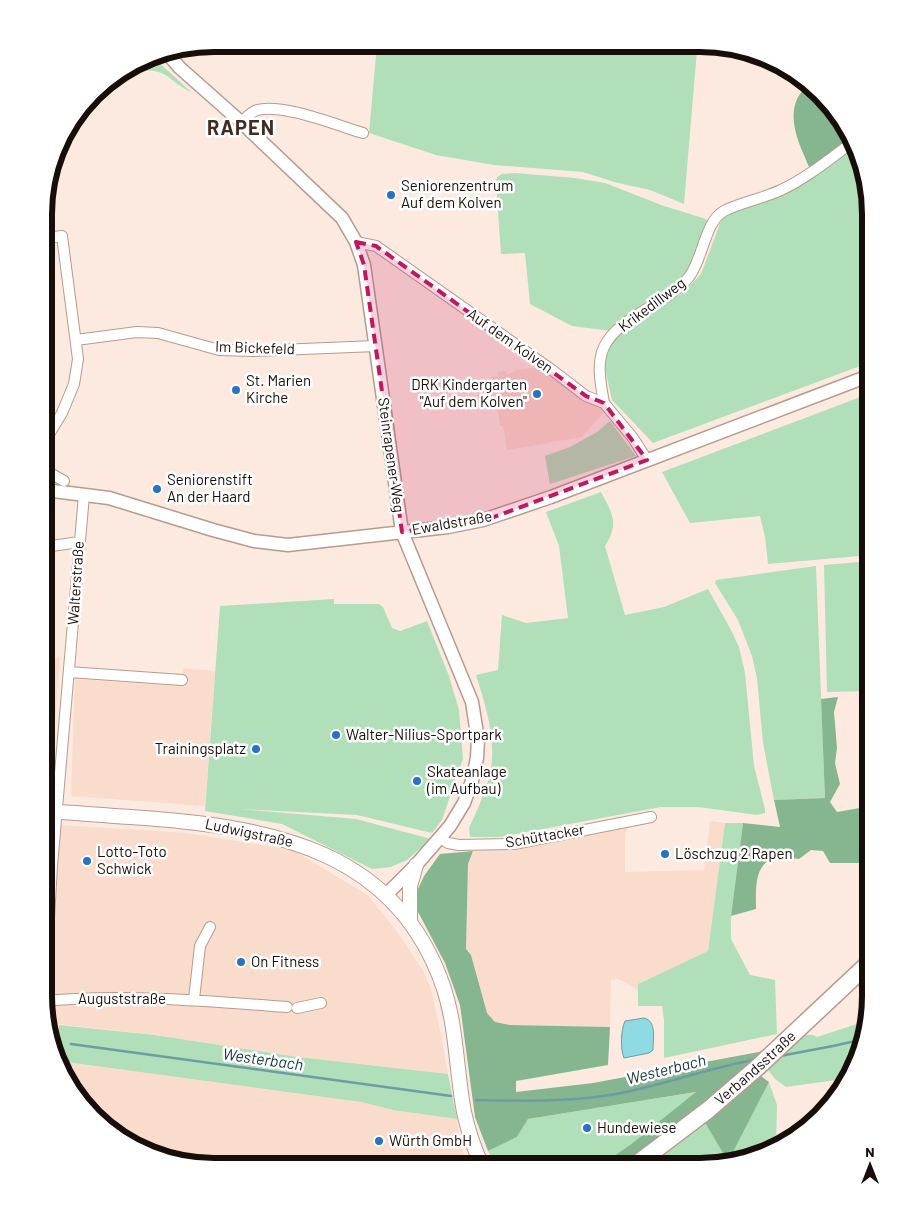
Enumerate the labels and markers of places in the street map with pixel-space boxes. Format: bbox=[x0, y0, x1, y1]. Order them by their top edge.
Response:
place label: Seniorenzentrum Auf dem Kolven bbox=[401, 176, 513, 211]
marker: Seniorenzentrum Auf dem Kolven bbox=[385, 189, 397, 201]
place label: St. Marien Kirche bbox=[246, 371, 311, 406]
place label: DRK Kindergarten "Auf dem Kolven" bbox=[411, 375, 527, 410]
marker: St. Marien Kirche bbox=[230, 384, 242, 396]
marker: DRK Kindergarten "Auf dem Kolven" bbox=[531, 388, 543, 400]
place label: Seniorenstift An der Haard bbox=[167, 470, 253, 505]
marker: Seniorenstift An der Haard bbox=[151, 483, 163, 495]
place label: Walter-Nilius-Sportpark bbox=[346, 725, 502, 743]
marker: Walter-Nilius-Sportpark bbox=[330, 729, 342, 741]
place label: Trainingsplatz bbox=[155, 739, 246, 757]
marker: Trainingsplatz bbox=[250, 743, 262, 755]
place label: Skateanlage (im Aufbau) bbox=[426, 762, 507, 797]
marker: Skateanlage (im Aufbau) bbox=[411, 775, 423, 787]
place label: Lotto-Toto Schwick bbox=[97, 842, 167, 877]
place label: Löschzug 2 Rapen bbox=[675, 844, 793, 862]
marker: Löschzug 2 Rapen bbox=[659, 848, 671, 860]
marker: Lotto-Toto Schwick bbox=[81, 855, 93, 867]
place label: On Fitness bbox=[251, 952, 319, 970]
marker: On Fitness bbox=[235, 956, 247, 968]
place label: Hundewiese bbox=[597, 1118, 677, 1136]
marker: Hundewiese bbox=[581, 1122, 593, 1134]
place label: Würth GmbH bbox=[389, 1131, 472, 1149]
marker: Würth GmbH bbox=[373, 1135, 385, 1147]

